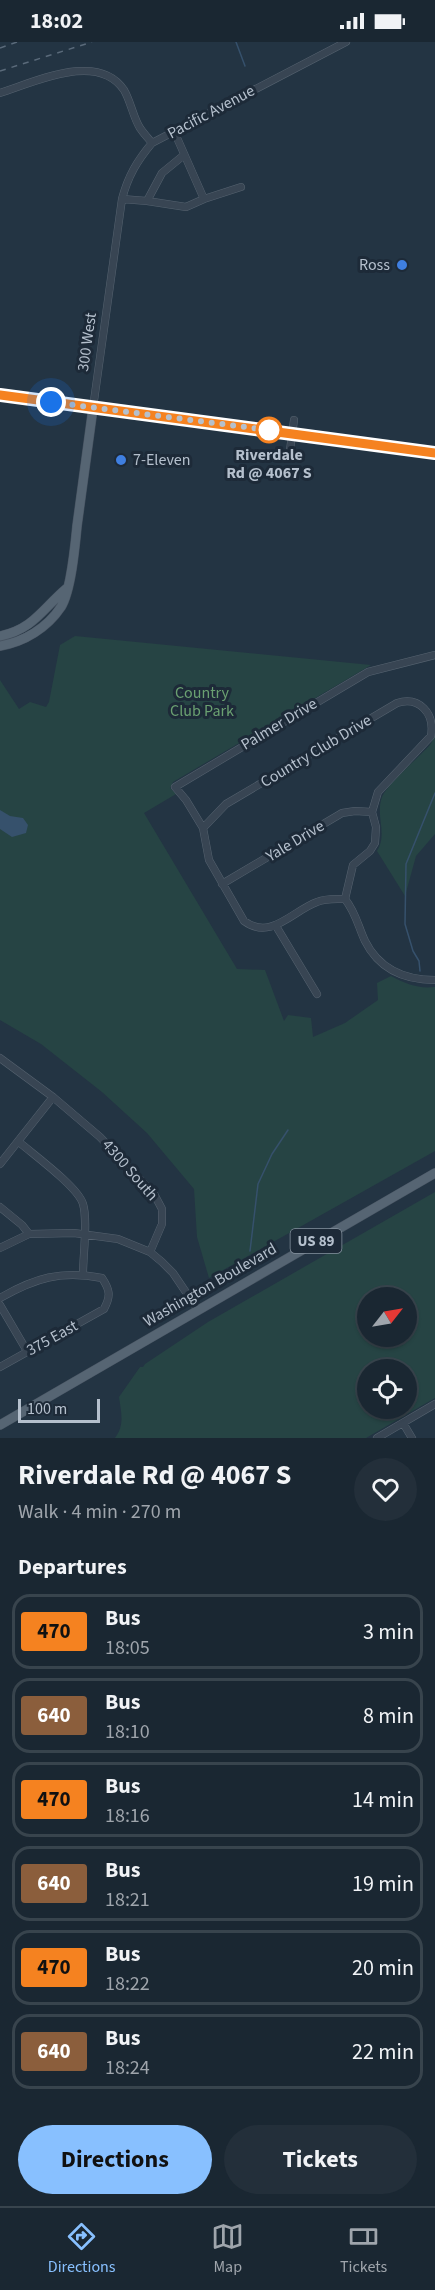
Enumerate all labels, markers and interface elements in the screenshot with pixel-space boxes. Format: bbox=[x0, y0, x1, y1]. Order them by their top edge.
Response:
text: 18:02 bbox=[30, 5, 83, 37]
street label: Pacific Avenue bbox=[163, 80, 259, 144]
place label: Ross bbox=[359, 254, 390, 276]
marker: Ross bbox=[395, 258, 409, 272]
street label: 300 West bbox=[72, 310, 102, 373]
your location bbox=[36, 387, 66, 417]
marker: Riverdale Rd @ 4067 S bbox=[256, 417, 282, 443]
place label: Riverdale Rd @ 4067 S bbox=[226, 444, 312, 484]
place label: 7-Eleven bbox=[133, 449, 191, 471]
marker: 7-Eleven bbox=[114, 453, 128, 467]
park label: Country Club Park bbox=[170, 682, 234, 722]
street label: Palmer Drive bbox=[237, 693, 321, 755]
street label: Country Club Drive bbox=[256, 709, 376, 793]
street label: Yale Drive bbox=[261, 815, 328, 868]
street label: 4300 South bbox=[97, 1134, 163, 1206]
road number: US 89 bbox=[290, 1229, 342, 1253]
street label: Washington Boulevard bbox=[139, 1238, 281, 1332]
north arrow bbox=[357, 1287, 417, 1347]
map controls bbox=[357, 1287, 417, 1419]
street label: 375 East bbox=[22, 1315, 82, 1361]
button: locate bbox=[357, 1359, 417, 1419]
scale bar bbox=[18, 1396, 100, 1424]
text: 100 m bbox=[27, 1398, 67, 1420]
text: Riverdale Rd @ 4067 S bbox=[18, 1455, 291, 1495]
button: heart bbox=[354, 1458, 417, 1521]
text: Walk · 4 min · 270 m bbox=[18, 1498, 181, 1526]
text: Departures bbox=[18, 1551, 127, 1583]
text: Bus bbox=[105, 1602, 141, 1634]
text: 470 bbox=[37, 1616, 71, 1646]
text: 3 min bbox=[363, 1616, 414, 1648]
text: 18:05 bbox=[105, 1634, 150, 1662]
text: Bus bbox=[105, 1686, 141, 1718]
text: 640 bbox=[37, 1700, 71, 1730]
text: 8 min bbox=[363, 1700, 414, 1732]
text: 18:10 bbox=[105, 1718, 150, 1746]
text: Bus bbox=[105, 1770, 141, 1802]
text: 470 bbox=[37, 1784, 71, 1814]
text: 14 min bbox=[352, 1784, 414, 1816]
text: 18:16 bbox=[105, 1802, 150, 1830]
text: Bus bbox=[105, 1854, 141, 1886]
text: 640 bbox=[37, 1868, 71, 1898]
text: 19 min bbox=[352, 1868, 414, 1900]
text: 18:21 bbox=[105, 1886, 150, 1914]
text: Bus bbox=[105, 1938, 141, 1970]
text: 470 bbox=[37, 1952, 71, 1982]
text: 20 min bbox=[352, 1952, 414, 1984]
text: 18:22 bbox=[105, 1970, 150, 1998]
text: Bus bbox=[105, 2022, 141, 2054]
text: 640 bbox=[37, 2036, 71, 2066]
text: 22 min bbox=[352, 2036, 414, 2068]
text: 18:24 bbox=[105, 2054, 150, 2082]
button: Directions bbox=[18, 2125, 212, 2194]
button: Tickets bbox=[224, 2125, 417, 2194]
tab: Directions bbox=[48, 2220, 116, 2278]
tab: Map bbox=[211, 2220, 244, 2278]
tab: Tickets bbox=[340, 2220, 387, 2278]

